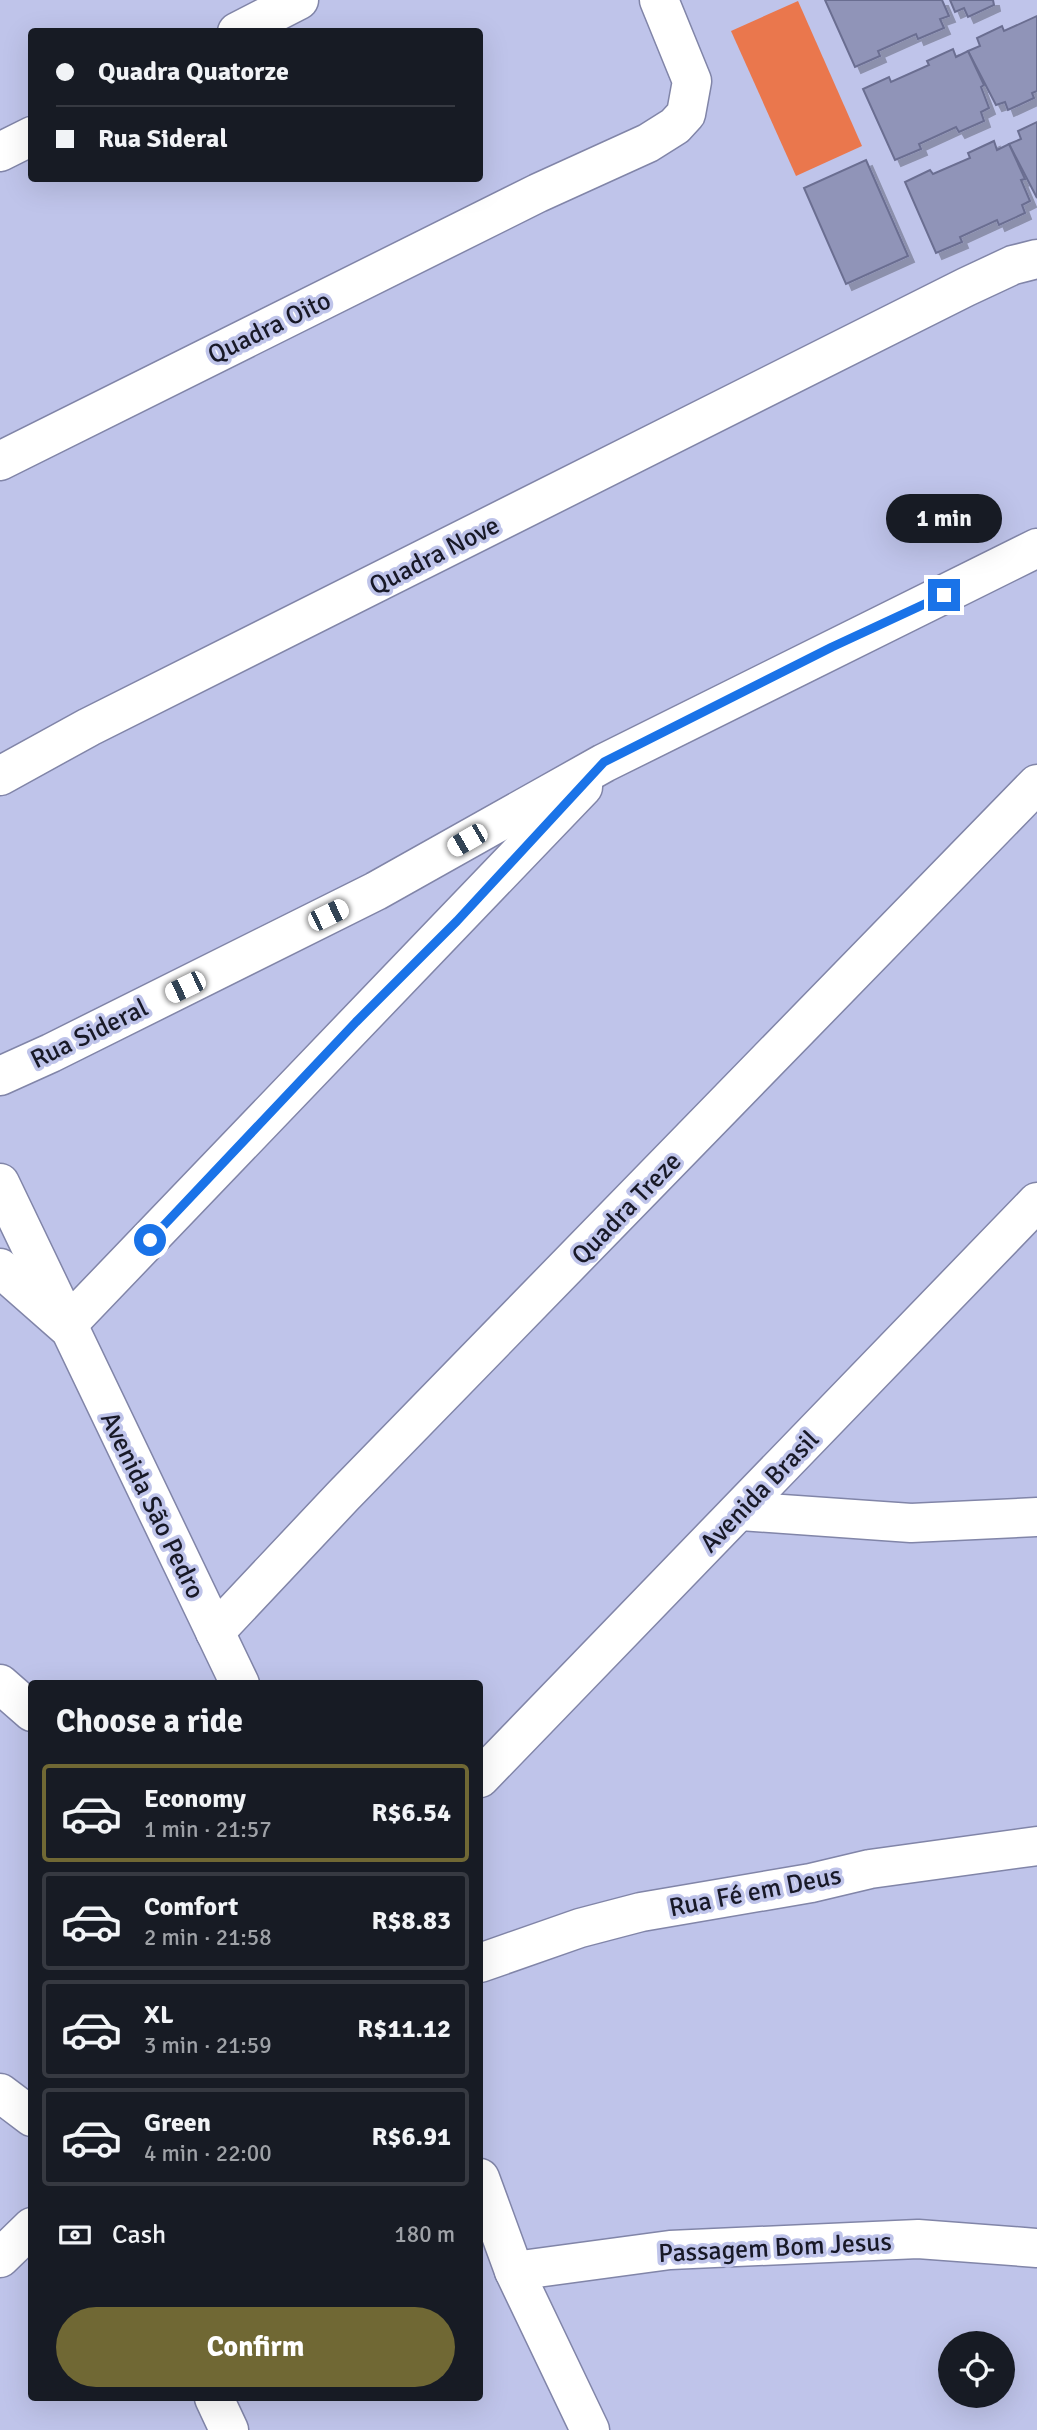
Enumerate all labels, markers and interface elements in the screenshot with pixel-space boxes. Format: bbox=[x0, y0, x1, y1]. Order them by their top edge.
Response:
text: Quadra Quatorze bbox=[98, 56, 289, 88]
text: Rua Sideral bbox=[98, 123, 228, 155]
street label: Quadra Oito bbox=[203, 284, 336, 371]
callout: 1 min bbox=[886, 494, 1002, 542]
text: 1 min bbox=[916, 504, 972, 533]
street label: Quadra Nove bbox=[364, 509, 505, 602]
route end bbox=[928, 579, 960, 611]
car bbox=[444, 820, 491, 860]
car bbox=[305, 896, 352, 934]
car bbox=[162, 968, 209, 1006]
street label: Rua Sideral bbox=[26, 992, 153, 1076]
street label: Quadra Treze bbox=[565, 1146, 688, 1272]
route start bbox=[134, 1224, 166, 1256]
street label: Avenida São Pedro bbox=[93, 1407, 211, 1604]
street label: Avenida Brasil bbox=[693, 1424, 826, 1560]
text: Choose a ride bbox=[56, 1702, 243, 1741]
icon: car bbox=[60, 1782, 123, 1845]
text: Economy bbox=[144, 1783, 246, 1815]
text: R$6.54 bbox=[371, 1797, 451, 1829]
text: 1 min · 21:57 bbox=[144, 1815, 272, 1844]
street label: Rua Fé em Deus bbox=[666, 1860, 844, 1924]
icon: car bbox=[60, 1890, 123, 1953]
text: Comfort bbox=[144, 1891, 238, 1923]
text: R$8.83 bbox=[371, 1905, 451, 1937]
text: 2 min · 21:58 bbox=[144, 1923, 272, 1952]
icon: car bbox=[60, 1998, 123, 2061]
text: XL bbox=[144, 1999, 174, 2031]
text: R$11.12 bbox=[357, 2013, 451, 2045]
text: 3 min · 21:59 bbox=[144, 2031, 272, 2060]
icon: car bbox=[60, 2106, 123, 2169]
text: Green bbox=[144, 2107, 211, 2139]
text: R$6.91 bbox=[371, 2121, 451, 2153]
text: 4 min · 22:00 bbox=[144, 2139, 272, 2168]
icon: cash bbox=[56, 2216, 94, 2254]
text: Cash bbox=[112, 2219, 166, 2251]
text: 180 m bbox=[394, 2220, 455, 2249]
street label: Passagem Bom Jesus bbox=[658, 2226, 893, 2270]
button: Confirm bbox=[56, 2307, 455, 2387]
map controls bbox=[938, 2331, 1015, 2408]
button: locate bbox=[938, 2331, 1015, 2408]

